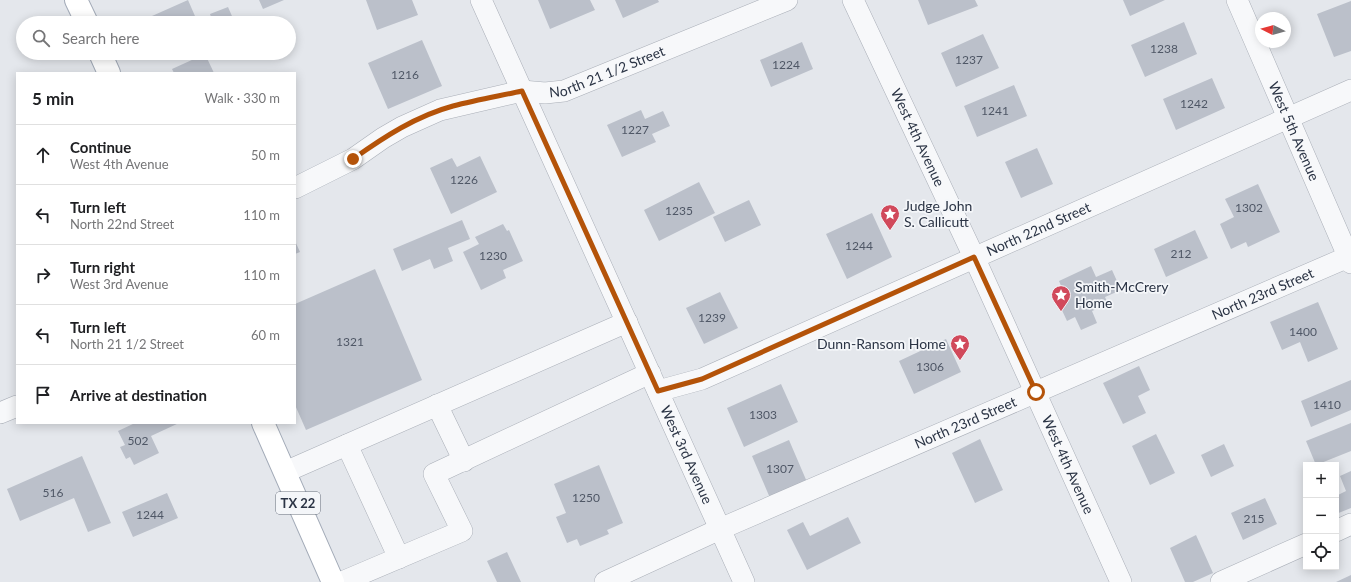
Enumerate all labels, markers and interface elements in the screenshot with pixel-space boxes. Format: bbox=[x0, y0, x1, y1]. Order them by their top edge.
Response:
north arrow bbox=[1255, 12, 1291, 48]
search box bbox=[16, 16, 296, 60]
icon: search bbox=[30, 27, 52, 49]
text: Search here bbox=[62, 29, 139, 47]
house number: 1238 bbox=[1150, 41, 1178, 56]
street label: North 21 1/2 Street bbox=[548, 42, 667, 101]
house number: 1237 bbox=[955, 52, 983, 67]
house number: 1224 bbox=[772, 57, 800, 72]
house number: 1216 bbox=[391, 67, 419, 82]
street label: West 5th Avenue bbox=[1265, 79, 1323, 183]
street label: West 4th Avenue bbox=[888, 86, 949, 189]
text: 5 min bbox=[32, 88, 74, 109]
text: Walk · 330 m bbox=[204, 90, 280, 106]
house number: 1242 bbox=[1180, 96, 1208, 111]
house number: 1241 bbox=[981, 103, 1009, 118]
house number: 1227 bbox=[621, 122, 649, 137]
text: Continue bbox=[70, 138, 131, 156]
icon: ahead bbox=[32, 144, 54, 166]
text: 50 m bbox=[251, 147, 280, 163]
route end bbox=[344, 150, 362, 168]
text: West 4th Avenue bbox=[70, 156, 169, 172]
house number: 1226 bbox=[450, 172, 478, 187]
place label: Judge John S. Callicutt bbox=[904, 197, 972, 230]
text: Turn left bbox=[70, 198, 126, 216]
street label: North 22nd Street bbox=[984, 198, 1093, 259]
house number: 1302 bbox=[1235, 200, 1263, 215]
house number: 1235 bbox=[665, 203, 693, 218]
place icon: Judge John S. Callicutt bbox=[879, 203, 901, 231]
icon: left bbox=[32, 204, 54, 226]
text: 110 m bbox=[243, 207, 280, 223]
text: North 22nd Street bbox=[70, 216, 174, 232]
house number: 1244 bbox=[845, 238, 873, 253]
house number: 212 bbox=[1171, 246, 1191, 261]
house number: 1230 bbox=[479, 248, 507, 263]
text: Turn right bbox=[70, 258, 135, 276]
icon: right bbox=[32, 264, 54, 286]
street label: North 23rd Street bbox=[1209, 264, 1316, 323]
text: 110 m bbox=[243, 267, 280, 283]
text: West 3rd Avenue bbox=[70, 276, 168, 292]
place label: Smith-McCrery Home bbox=[1075, 278, 1169, 311]
place icon: Smith-McCrery Home bbox=[1050, 284, 1072, 312]
house number: 1239 bbox=[698, 310, 726, 325]
text: Turn left bbox=[70, 318, 126, 336]
icon: left bbox=[32, 324, 54, 346]
house number: 1400 bbox=[1289, 324, 1317, 339]
text: 60 m bbox=[251, 327, 280, 343]
place icon: Dunn-Ransom Home bbox=[949, 333, 971, 361]
house number: 1321 bbox=[336, 334, 364, 349]
place label: Dunn-Ransom Home bbox=[817, 335, 946, 352]
text: North 21 1/2 Street bbox=[70, 336, 184, 352]
house number: 1306 bbox=[916, 359, 944, 374]
route start bbox=[1027, 383, 1045, 401]
icon: arrive bbox=[32, 384, 54, 406]
text: Arrive at destination bbox=[70, 386, 207, 404]
street label: North 23rd Street bbox=[912, 393, 1019, 452]
house number: 1410 bbox=[1313, 397, 1341, 412]
street label: West 3rd Avenue bbox=[657, 403, 717, 506]
house number: 1303 bbox=[749, 407, 777, 422]
street label: West 4th Avenue bbox=[1039, 413, 1098, 516]
house number: 502 bbox=[128, 433, 148, 448]
house number: 1307 bbox=[766, 461, 794, 476]
map controls bbox=[1303, 462, 1339, 570]
button: + bbox=[1303, 462, 1339, 498]
house number: 516 bbox=[43, 485, 63, 500]
house number: 1250 bbox=[572, 490, 600, 505]
road number: TX 22 bbox=[276, 492, 320, 514]
button: − bbox=[1303, 498, 1339, 534]
house number: 1244 bbox=[136, 507, 164, 522]
house number: 215 bbox=[1244, 511, 1264, 526]
button: locate bbox=[1303, 534, 1339, 570]

